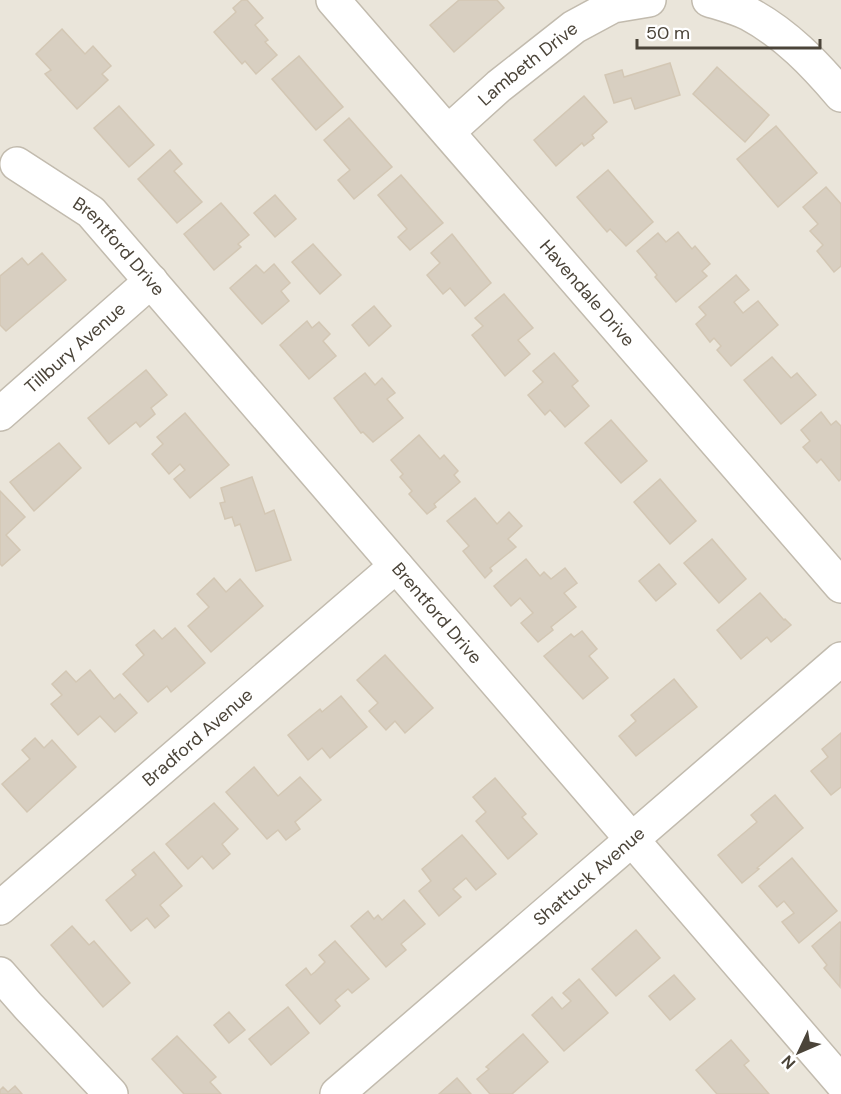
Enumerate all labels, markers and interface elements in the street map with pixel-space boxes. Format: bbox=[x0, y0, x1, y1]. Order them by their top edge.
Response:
scale bar bbox=[637, 12, 820, 50]
street label: Lambeth Drive bbox=[473, 17, 583, 111]
text: 50 m bbox=[646, 21, 690, 45]
street label: Brentford Drive bbox=[68, 191, 170, 301]
street label: Havendale Drive bbox=[534, 235, 640, 352]
street label: Tillbury Avenue bbox=[20, 297, 131, 399]
street label: Brentford Drive bbox=[387, 558, 487, 669]
street label: Bradford Avenue bbox=[137, 683, 258, 792]
street label: Shattuck Avenue bbox=[528, 822, 650, 931]
north arrow bbox=[769, 1022, 829, 1082]
text: N bbox=[777, 1051, 800, 1074]

